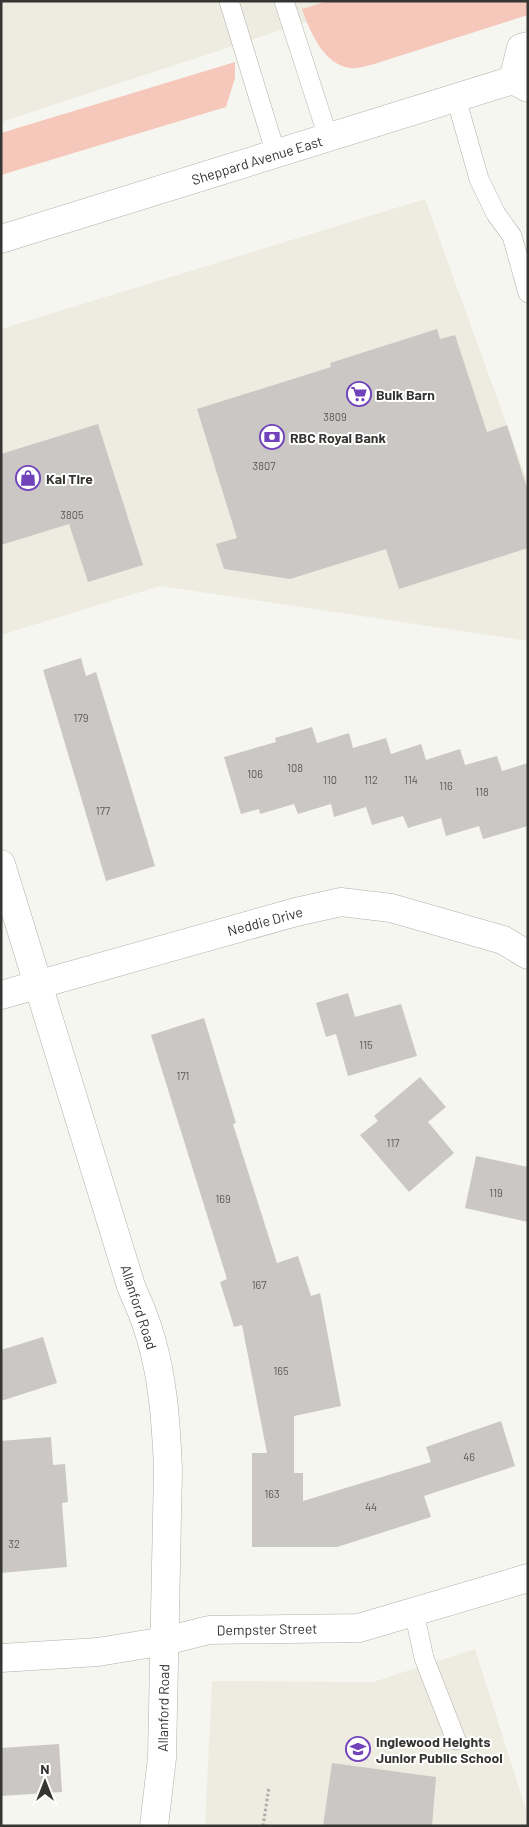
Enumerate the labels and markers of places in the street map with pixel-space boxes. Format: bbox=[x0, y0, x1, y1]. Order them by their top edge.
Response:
supermarket icon: Bulk Barn bbox=[346, 381, 372, 407]
place label: Bulk Barn bbox=[376, 386, 435, 403]
bank icon: RBC Royal Bank bbox=[259, 424, 285, 450]
place label: RBC Royal Bank bbox=[290, 429, 386, 446]
shop icon: Kal Tire bbox=[15, 465, 41, 491]
place label: Kal Tire bbox=[46, 470, 93, 487]
place label: Inglewood Heights Junior Public School bbox=[376, 1733, 503, 1766]
school or university icon: Inglewood Heights Junior Public School bbox=[345, 1736, 371, 1762]

